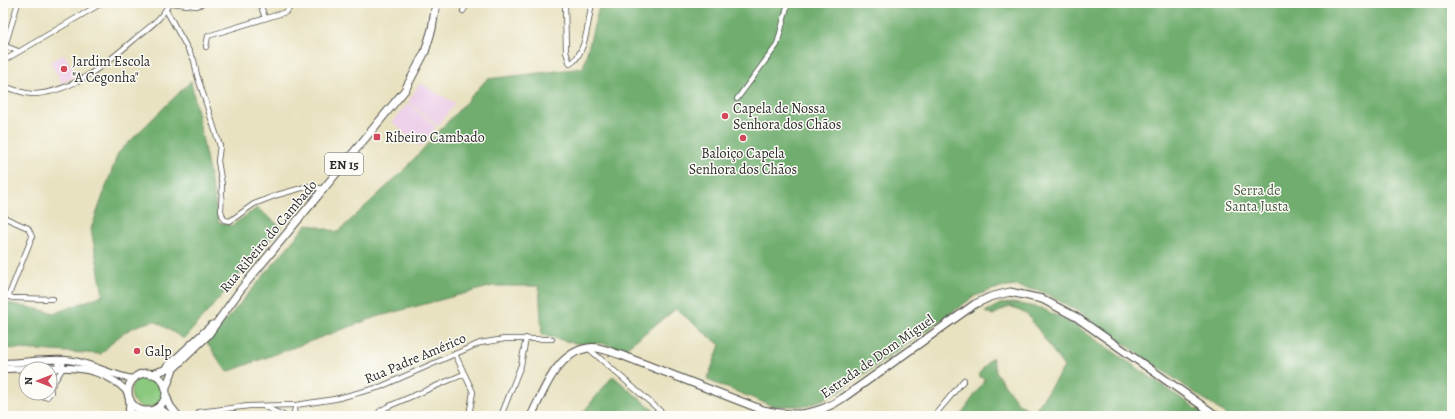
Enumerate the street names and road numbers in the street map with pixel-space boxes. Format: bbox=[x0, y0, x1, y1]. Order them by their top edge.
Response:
road number: EN 15 bbox=[325, 153, 363, 175]
street label: Rua Ribeiro do Cambado bbox=[215, 176, 321, 297]
street label: Estrada de Dom Miguel bbox=[817, 310, 938, 403]
street label: Rua Padre Américo bbox=[362, 328, 469, 388]

